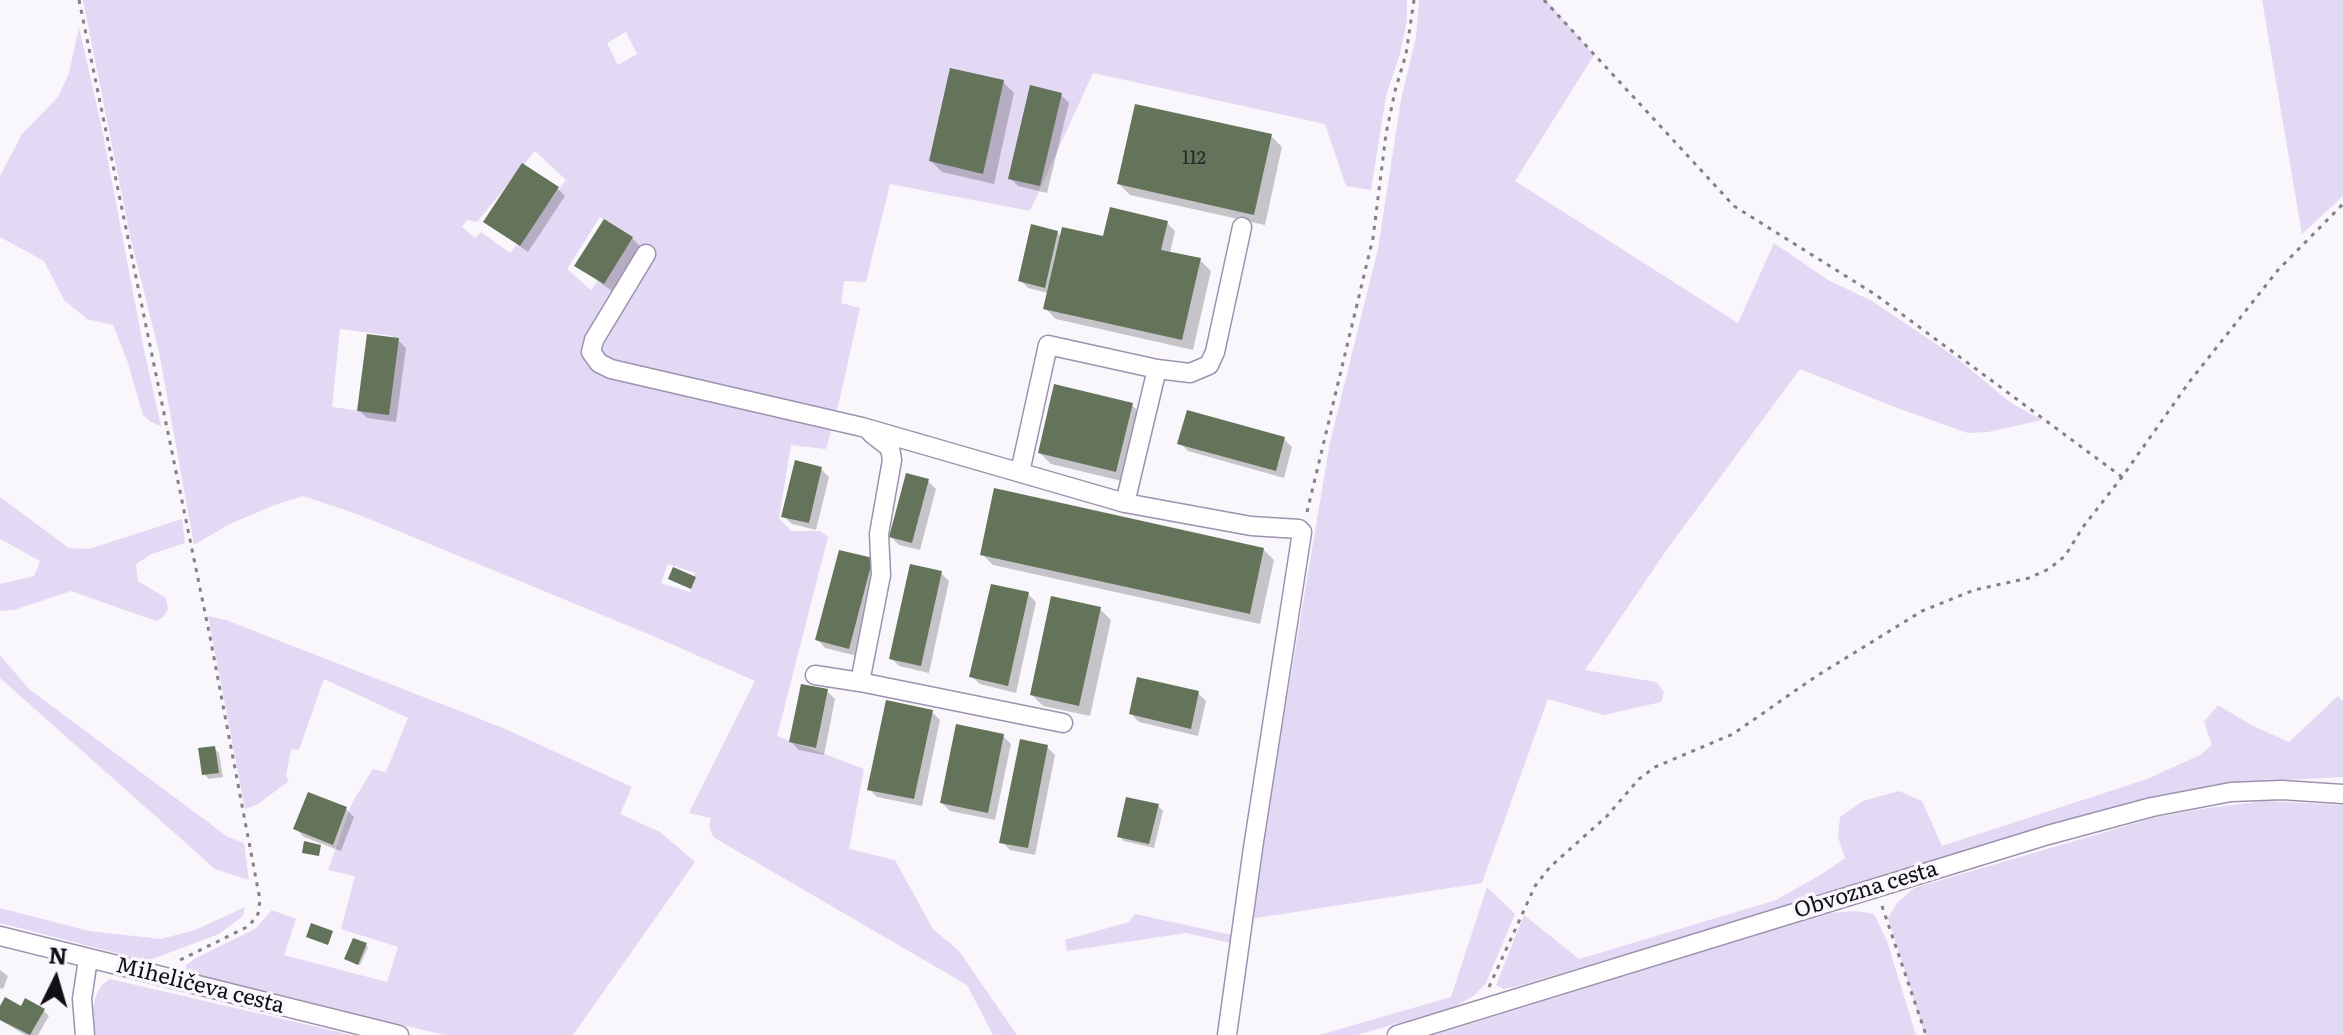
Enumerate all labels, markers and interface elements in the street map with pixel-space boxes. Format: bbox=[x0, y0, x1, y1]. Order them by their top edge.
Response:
house number: 112 bbox=[1182, 148, 1206, 170]
street label: Obvozna cesta bbox=[1791, 856, 1941, 924]
text: N bbox=[47, 937, 69, 972]
north arrow bbox=[16, 939, 96, 1019]
street label: Miheličeva cesta bbox=[113, 952, 287, 1020]

